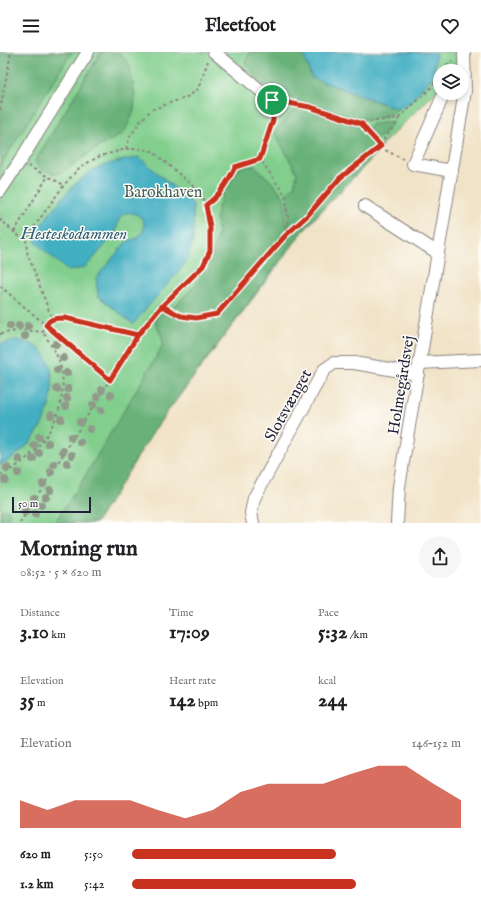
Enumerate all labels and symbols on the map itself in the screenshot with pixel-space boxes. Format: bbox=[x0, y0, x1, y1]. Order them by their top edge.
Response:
pin bbox=[255, 83, 289, 117]
park label: Barokhaven bbox=[124, 183, 203, 203]
water label: Hesteskodammen bbox=[20, 224, 127, 245]
street label: Holmegårdsvej bbox=[384, 334, 420, 436]
street label: Slotsvænget bbox=[261, 366, 317, 446]
scale bar bbox=[12, 495, 91, 514]

